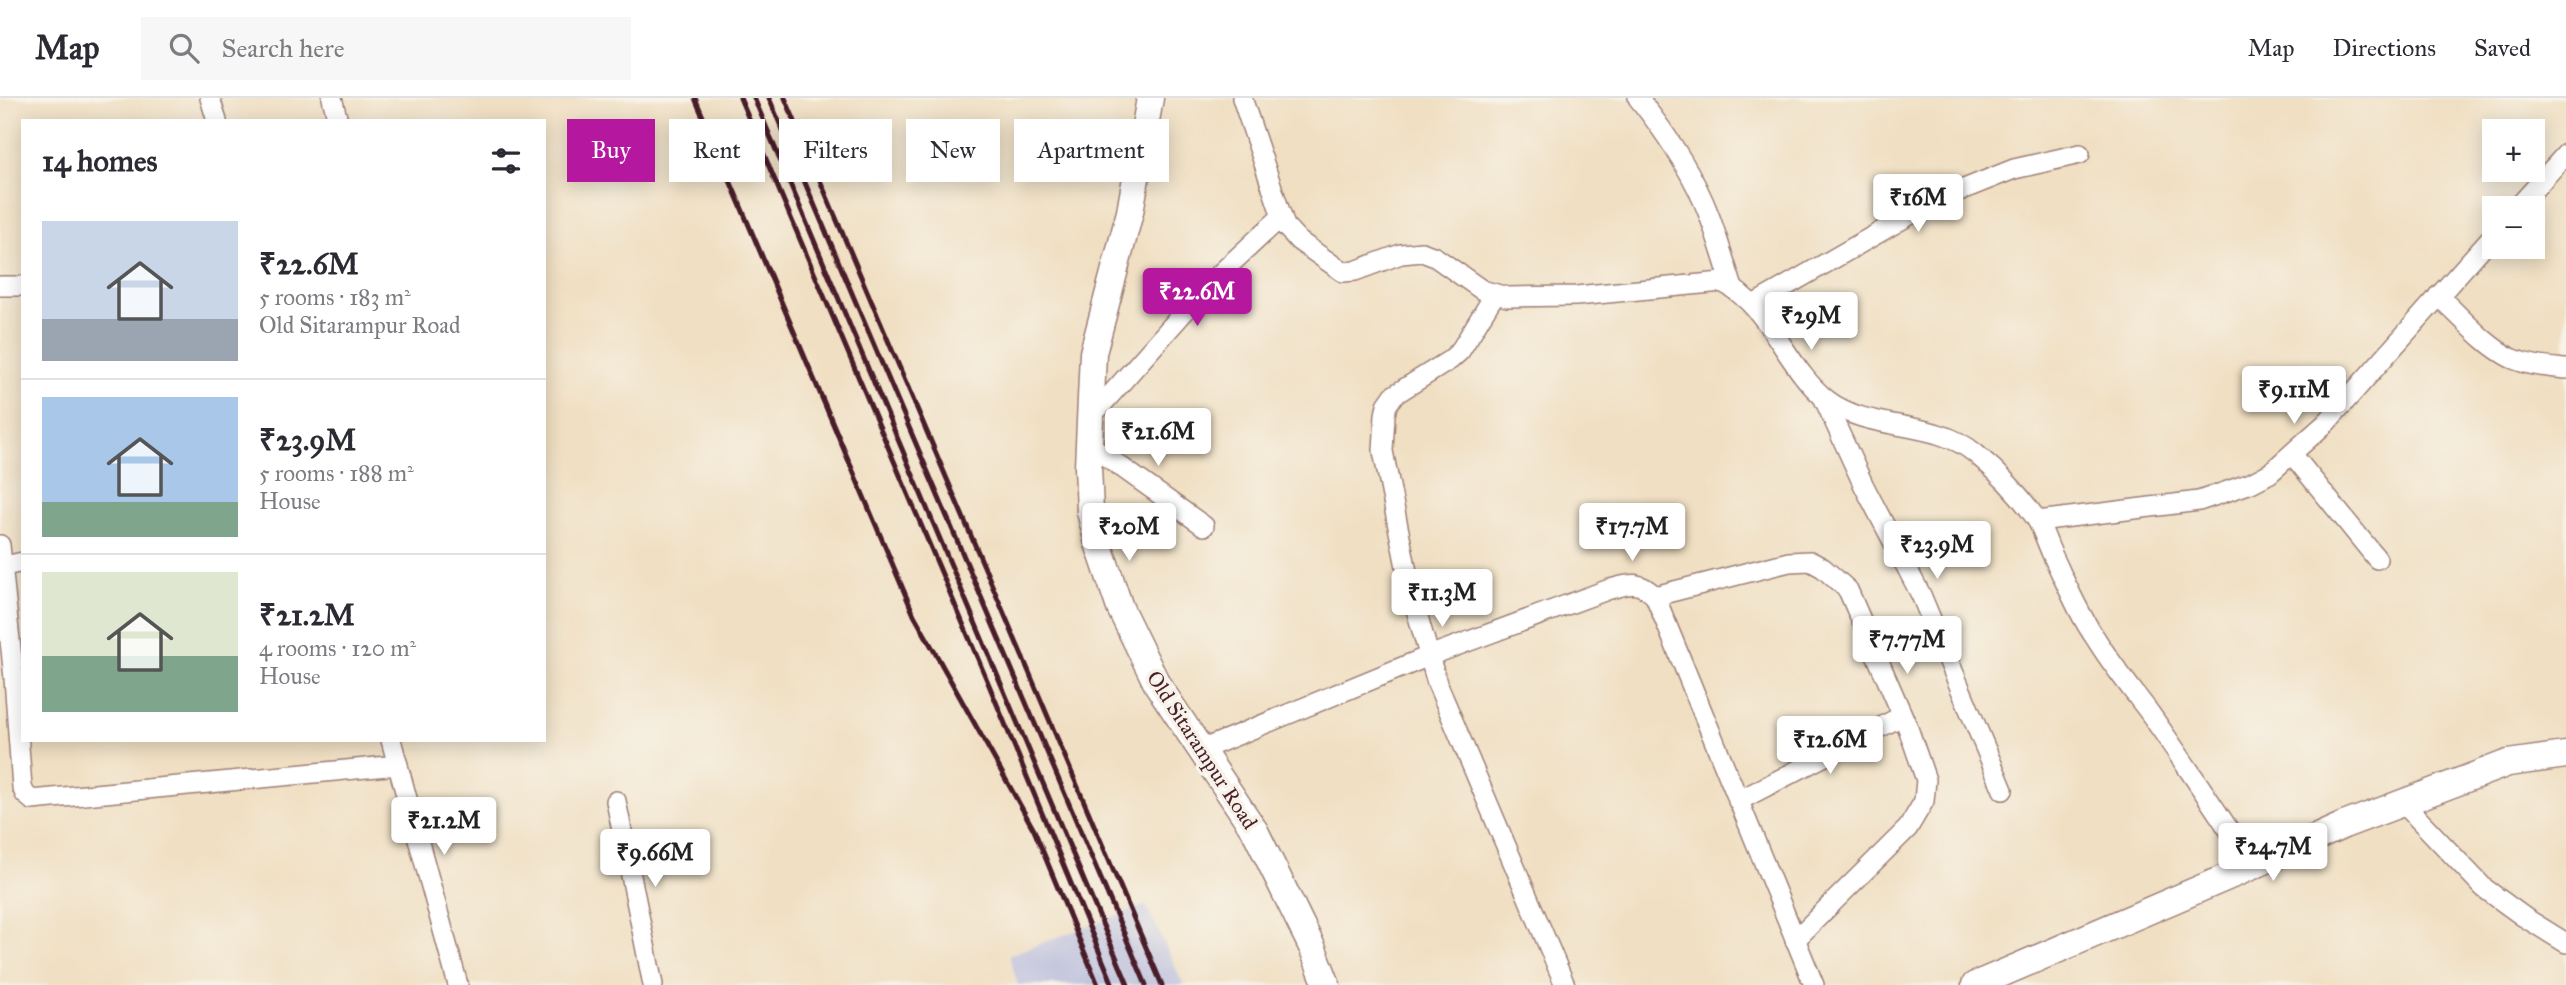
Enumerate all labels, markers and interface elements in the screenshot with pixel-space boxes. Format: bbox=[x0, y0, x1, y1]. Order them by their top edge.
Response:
search box bbox=[141, 17, 631, 80]
text: Map bbox=[35, 28, 99, 68]
icon: search bbox=[165, 29, 203, 67]
text: Search here bbox=[221, 32, 345, 64]
text: Map bbox=[2248, 33, 2295, 63]
text: Directions bbox=[2333, 33, 2436, 63]
text: Saved bbox=[2474, 33, 2531, 63]
chip: Buy bbox=[567, 119, 655, 182]
chip: Rent bbox=[669, 119, 765, 182]
chip: Filters bbox=[779, 119, 892, 182]
chip: New bbox=[906, 119, 1000, 182]
chip: Apartment bbox=[1014, 119, 1169, 182]
map controls bbox=[2482, 119, 2545, 259]
button: + bbox=[2482, 119, 2545, 182]
icon: filters bbox=[487, 142, 525, 180]
text: 14 homes bbox=[42, 143, 157, 179]
pin: ₹16M bbox=[1877, 174, 1959, 234]
text: ₹16M bbox=[1889, 183, 1947, 211]
button: − bbox=[2482, 196, 2545, 259]
text: ₹22.6M bbox=[259, 246, 359, 282]
icon: home bbox=[98, 249, 182, 333]
pin: ₹22.6M bbox=[1140, 268, 1254, 328]
text: ₹22.6M bbox=[1159, 277, 1235, 305]
text: 5 rooms · 183 m² bbox=[259, 283, 411, 311]
pin: ₹29M bbox=[1770, 292, 1852, 352]
text: ₹29M bbox=[1781, 301, 1841, 329]
text: Old Sitarampur Road bbox=[259, 311, 461, 339]
pin: ₹9.11M bbox=[2237, 366, 2351, 426]
text: ₹9.11M bbox=[2258, 375, 2330, 403]
pin: ₹21.6M bbox=[1101, 408, 1215, 468]
text: ₹21.6M bbox=[1121, 417, 1195, 445]
text: ₹23.9M bbox=[259, 422, 356, 458]
icon: home bbox=[98, 425, 182, 509]
text: 5 rooms · 188 m² bbox=[259, 459, 414, 487]
text: House bbox=[259, 487, 321, 515]
pin: ₹20M bbox=[1088, 504, 1170, 563]
pin: ₹17.7M bbox=[1575, 504, 1689, 563]
text: ₹20M bbox=[1098, 512, 1160, 540]
text: ₹17.7M bbox=[1595, 512, 1669, 540]
pin: ₹23.9M bbox=[1880, 522, 1994, 581]
text: ₹23.9M bbox=[1900, 530, 1974, 558]
pin: ₹11.3M bbox=[1385, 570, 1499, 629]
text: ₹11.3M bbox=[1407, 578, 1477, 606]
text: ₹21.2M bbox=[259, 597, 355, 633]
icon: home bbox=[98, 600, 182, 684]
pin: ₹7.77M bbox=[1850, 616, 1964, 676]
text: ₹7.77M bbox=[1869, 625, 1945, 653]
text: 4 rooms · 120 m² bbox=[259, 634, 416, 662]
text: House bbox=[259, 662, 321, 690]
street label: Old Sitarampur Road bbox=[1141, 666, 1263, 835]
pin: ₹12.6M bbox=[1773, 716, 1887, 776]
text: ₹12.6M bbox=[1793, 725, 1867, 753]
pin: ₹21.2M bbox=[387, 798, 501, 857]
text: ₹21.2M bbox=[407, 806, 481, 834]
pin: ₹24.7M bbox=[2216, 824, 2330, 883]
pin: ₹9.66M bbox=[598, 830, 712, 889]
text: ₹24.7M bbox=[2234, 832, 2312, 860]
text: ₹9.66M bbox=[616, 838, 694, 866]

